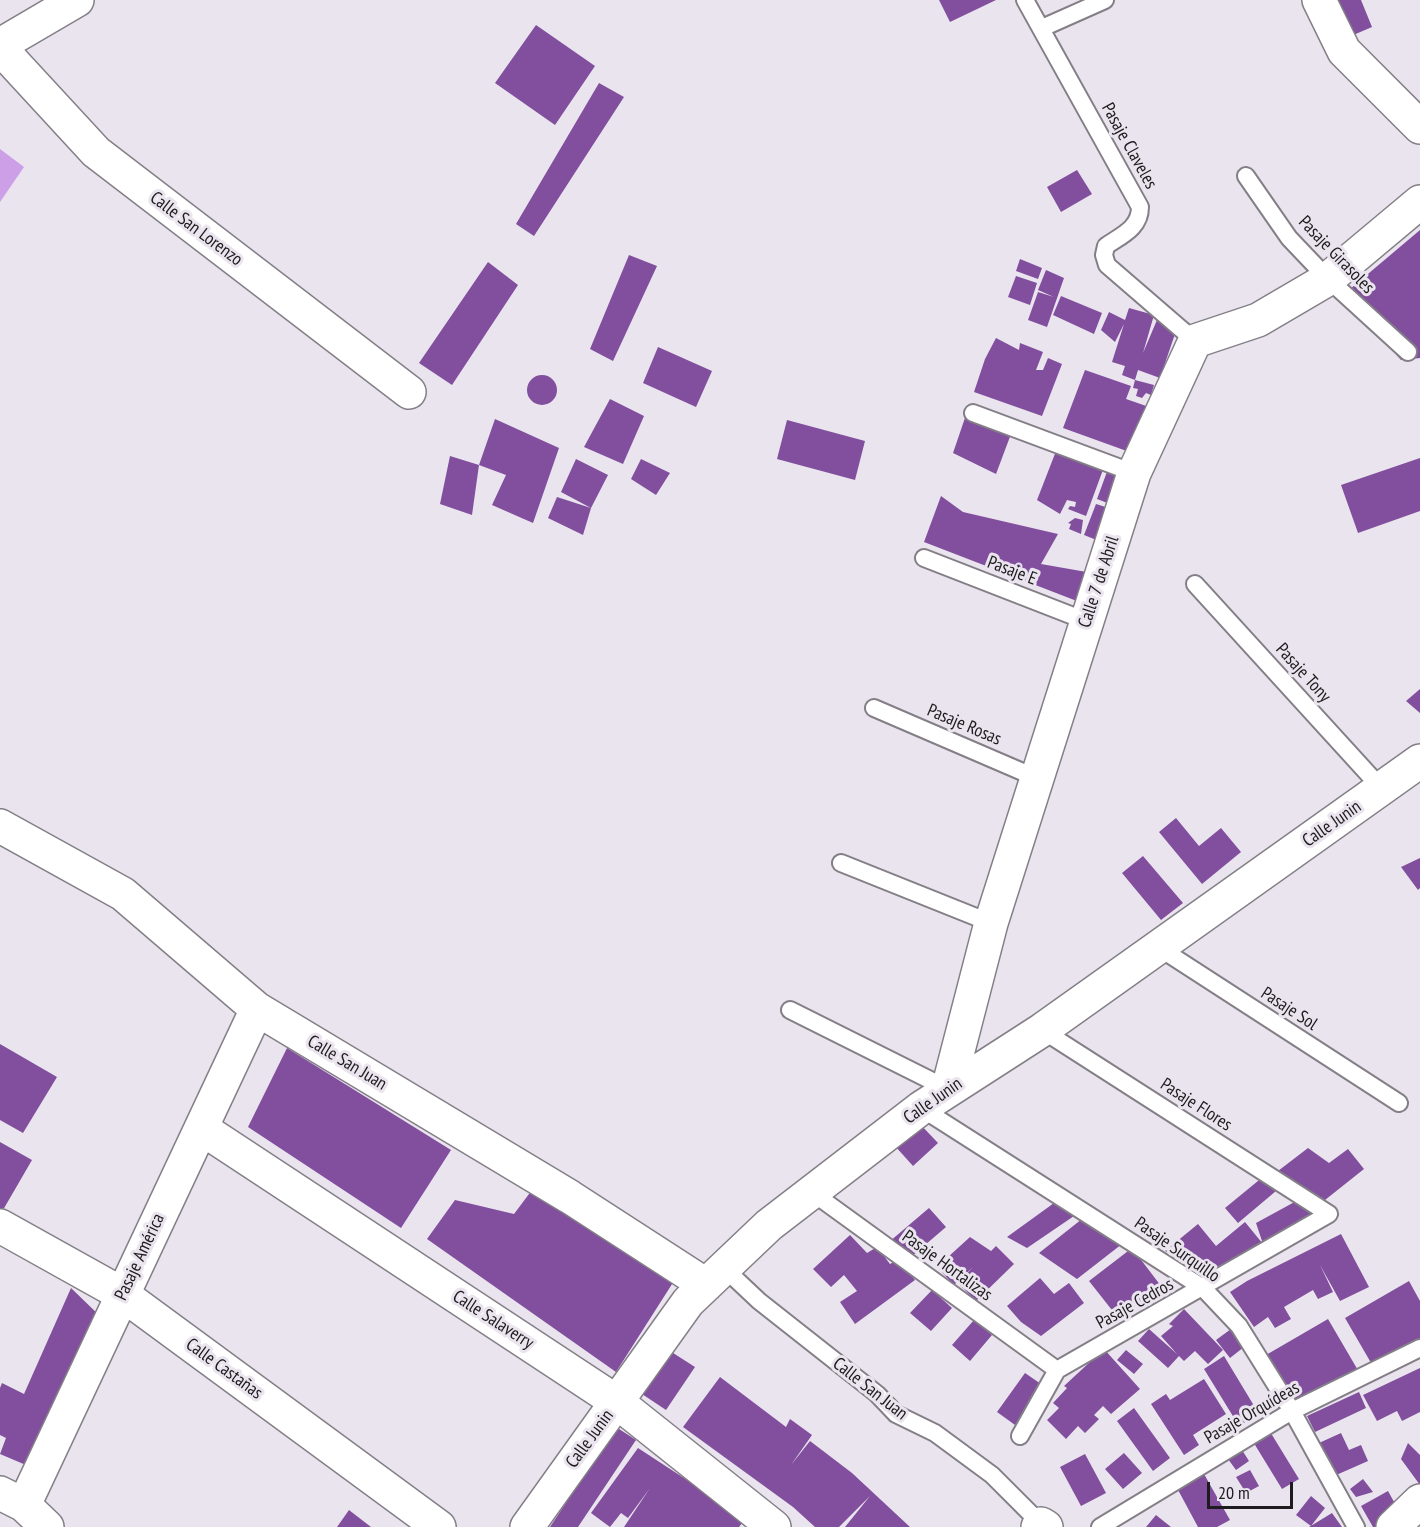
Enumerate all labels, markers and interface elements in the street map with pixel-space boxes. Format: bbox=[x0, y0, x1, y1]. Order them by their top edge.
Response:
street label: Pasaje Claveles bbox=[1097, 99, 1161, 193]
street label: Calle San Lorenzo bbox=[145, 187, 247, 271]
street label: Pasaje Girasoles bbox=[1294, 212, 1378, 298]
street label: Calle 7 de Abril bbox=[1074, 533, 1124, 631]
street label: Pasaje E bbox=[984, 552, 1040, 590]
street label: Pasaje Tony bbox=[1271, 639, 1335, 707]
street label: Pasaje Rosas bbox=[924, 700, 1004, 750]
street label: Calle Junin bbox=[1298, 796, 1366, 852]
street label: Pasaje Sol bbox=[1257, 983, 1321, 1035]
street label: Calle San Juan bbox=[303, 1031, 391, 1095]
street label: Calle Junin bbox=[899, 1073, 967, 1129]
street label: Pasaje Flores bbox=[1156, 1074, 1236, 1136]
street label: Pasaje América bbox=[110, 1210, 170, 1304]
street label: Pasaje Surquillo bbox=[1130, 1213, 1224, 1287]
street label: Pasaje Hortalizas bbox=[898, 1226, 996, 1306]
street label: Pasaje Cedros bbox=[1093, 1274, 1177, 1334]
street label: Calle Salaverry bbox=[448, 1286, 538, 1354]
street label: Calle Castañas bbox=[181, 1334, 267, 1404]
street label: Calle San Juan bbox=[828, 1353, 912, 1425]
street label: Pasaje Orquídeas bbox=[1201, 1377, 1303, 1449]
street label: Calle Junin bbox=[562, 1406, 618, 1472]
scale bar bbox=[1210, 1470, 1296, 1508]
text: 20 m bbox=[1218, 1481, 1250, 1504]

